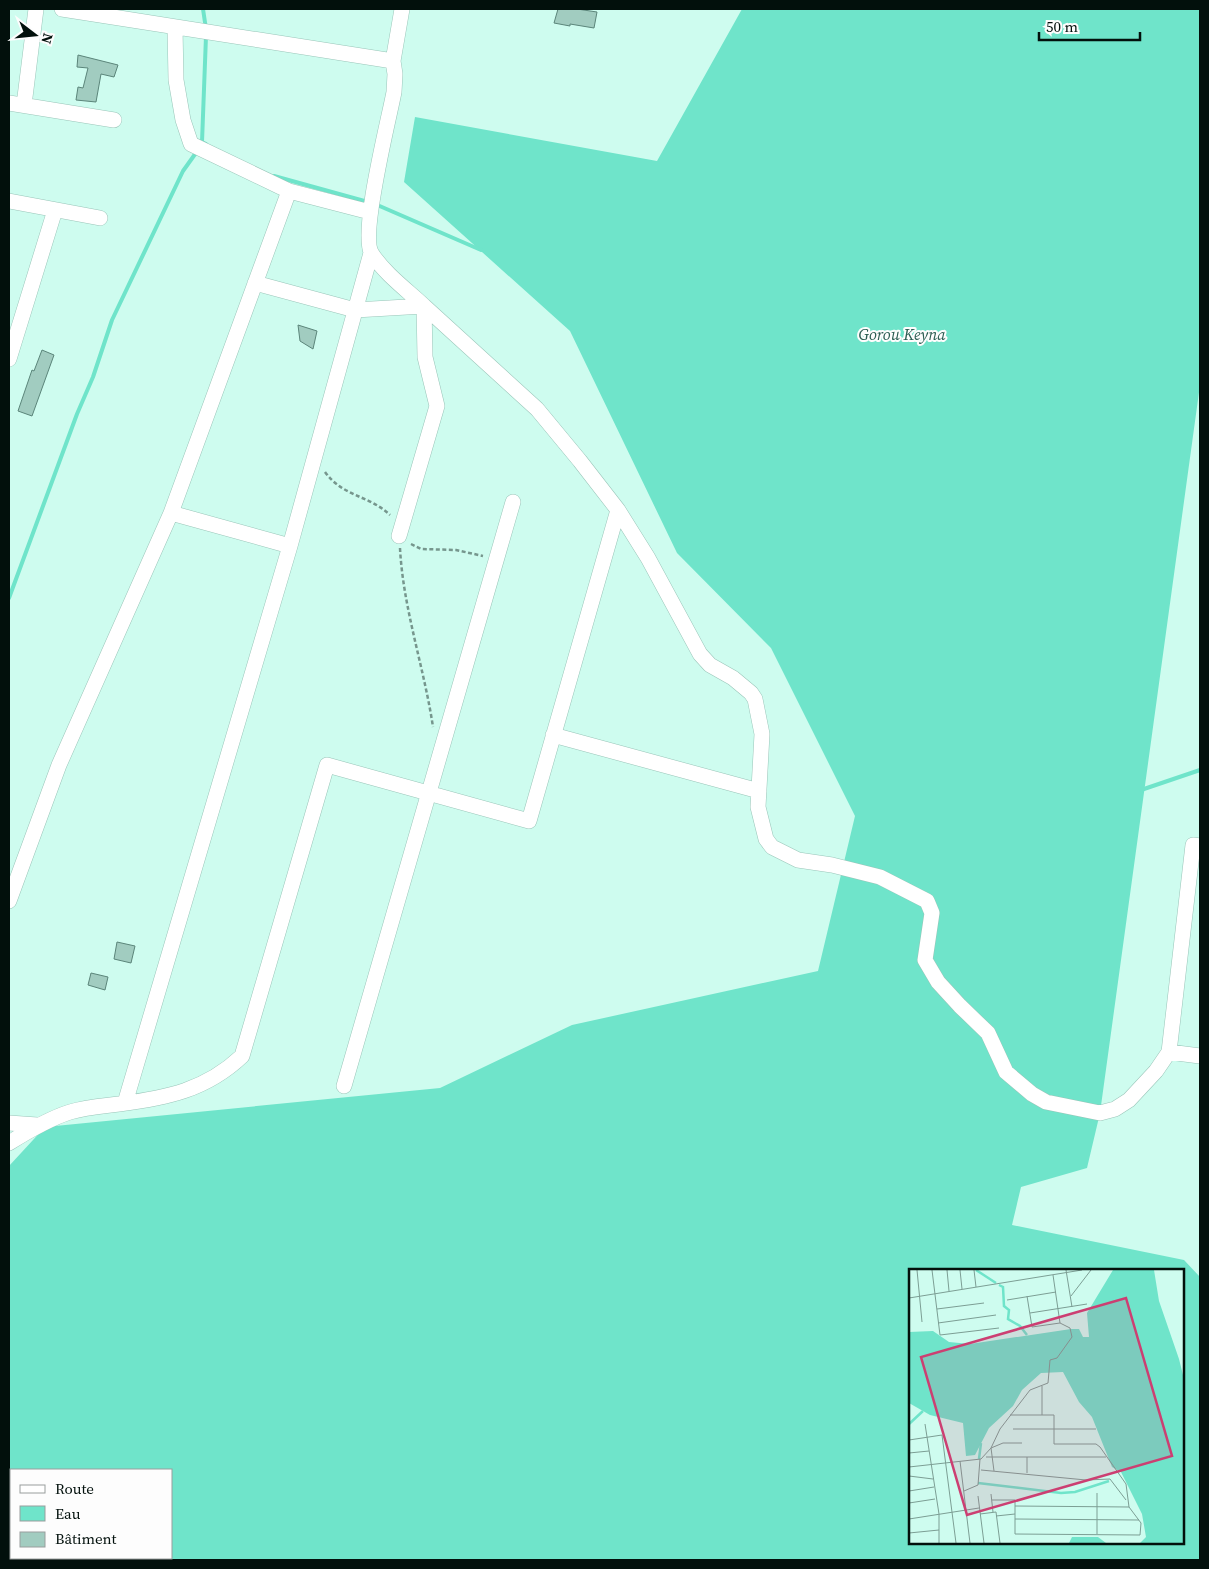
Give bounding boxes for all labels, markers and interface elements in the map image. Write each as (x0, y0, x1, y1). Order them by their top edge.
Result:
north arrow (10, 10, 60, 60)
scale bar (1039, 10, 1140, 42)
text: 50 m (1046, 16, 1078, 37)
text: N (36, 31, 59, 46)
water label: Gorou Keyna (858, 323, 946, 345)
inset map (909, 1269, 1184, 1544)
legend (10, 1469, 172, 1559)
text: Route (55, 1478, 94, 1499)
text: Eau (55, 1503, 81, 1524)
text: Bâtiment (55, 1528, 117, 1549)

